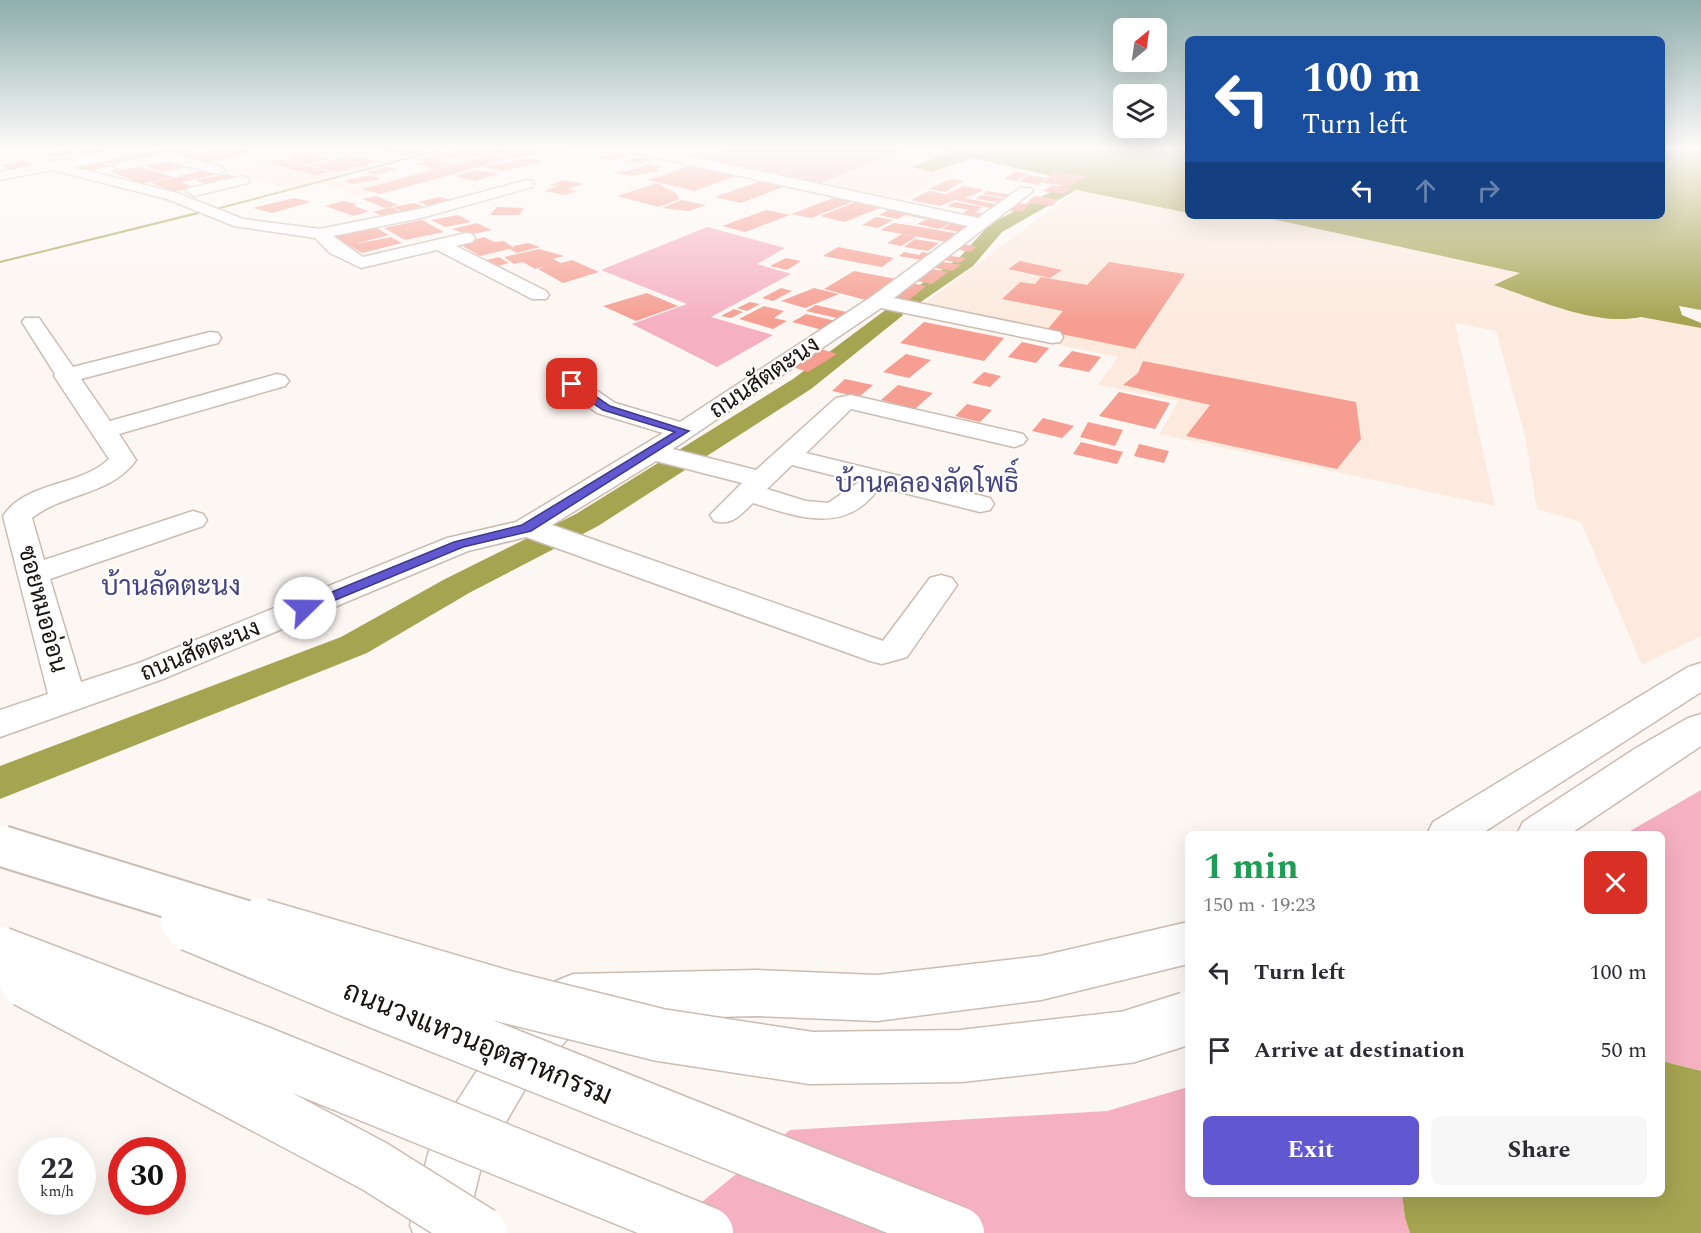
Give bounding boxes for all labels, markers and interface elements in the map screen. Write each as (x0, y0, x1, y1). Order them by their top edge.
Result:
north arrow (1113, 18, 1167, 72)
map controls (1113, 18, 1167, 138)
text: 100 m (1302, 47, 1421, 110)
icon: left (1203, 60, 1281, 138)
button: layers (1113, 84, 1167, 138)
text: Turn left (1302, 104, 1408, 146)
icon: left (1346, 174, 1379, 207)
icon: ahead (1409, 174, 1442, 207)
icon: right (1472, 174, 1505, 207)
street label: ถนนสัตตะนง (702, 328, 827, 428)
pin (546, 358, 597, 409)
icon: arrive (555, 367, 588, 400)
district label: บ้านคลองลัดโพธิ์ (835, 458, 1019, 505)
street label: ซอยหมออ่อน (8, 542, 76, 677)
district label: บ้านลัดตะนง (101, 566, 241, 608)
position arrow (273, 576, 337, 640)
street label: ถนนสัตตะนง (135, 611, 266, 691)
text: 1 min (1203, 840, 1299, 895)
button: close (1584, 851, 1647, 914)
text: 150 m · 19:23 (1203, 890, 1315, 920)
icon: left (1203, 956, 1236, 989)
text: Turn left (1254, 956, 1346, 989)
text: 100 m (1590, 956, 1647, 989)
street label: ถนนวงแหวนอุตสาหกรรม (336, 970, 618, 1117)
icon: arrive (1203, 1034, 1236, 1067)
text: Arrive at destination (1254, 1034, 1465, 1067)
text: 50 m (1601, 1034, 1647, 1067)
button: Exit (1203, 1116, 1419, 1185)
button: Share (1431, 1116, 1647, 1185)
speed limit sign: 30 (108, 1137, 186, 1215)
text: 22 (40, 1146, 74, 1192)
text: km/h (40, 1180, 74, 1203)

